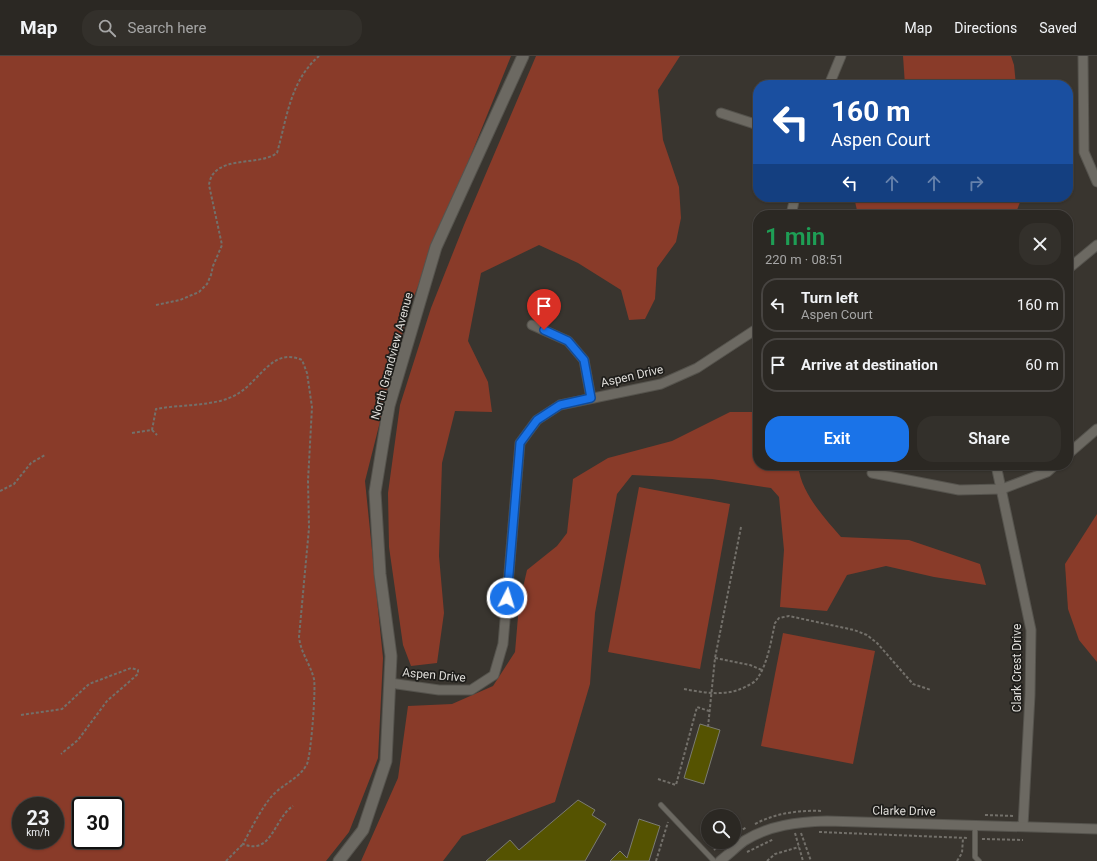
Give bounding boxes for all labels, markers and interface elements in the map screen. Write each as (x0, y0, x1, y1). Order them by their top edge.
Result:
search box (82, 10, 362, 46)
text: Map (20, 16, 58, 39)
icon: search (96, 17, 118, 39)
text: Search here (128, 19, 206, 37)
text: Map (905, 20, 932, 36)
text: Directions (954, 20, 1017, 36)
text: Saved (1039, 20, 1077, 36)
text: 160 m (831, 95, 910, 128)
icon: left (765, 96, 817, 148)
text: Aspen Court (831, 129, 930, 150)
icon: left (839, 172, 861, 194)
icon: ahead (881, 172, 903, 194)
icon: ahead (923, 172, 945, 194)
icon: right (965, 172, 987, 194)
text: 1 min (765, 223, 825, 251)
button: close (1019, 223, 1061, 265)
text: 220 m · 08:51 (765, 252, 844, 267)
pin (527, 289, 561, 330)
text: Turn left (801, 289, 858, 307)
street label: North Grandview Avenue (368, 291, 416, 421)
icon: left (767, 294, 789, 316)
icon: arrive (533, 295, 555, 317)
text: 160 m (1017, 296, 1059, 314)
text: Aspen Court (801, 307, 873, 322)
icon: arrive (767, 354, 789, 376)
text: Arrive at destination (801, 356, 938, 374)
text: 60 m (1025, 356, 1059, 374)
street label: Aspen Drive (599, 362, 665, 390)
button: Exit (765, 416, 909, 462)
button: Share (917, 416, 1061, 462)
position arrow (486, 577, 528, 619)
street label: Clark Crest Drive (1010, 624, 1024, 712)
street label: Aspen Drive (402, 665, 466, 685)
speed limit sign: 30 (72, 797, 124, 849)
street label: Clarke Drive (872, 803, 936, 819)
text: 23 (27, 806, 49, 830)
map controls (701, 809, 741, 849)
button: search (701, 809, 741, 849)
text: km/h (26, 827, 50, 838)

